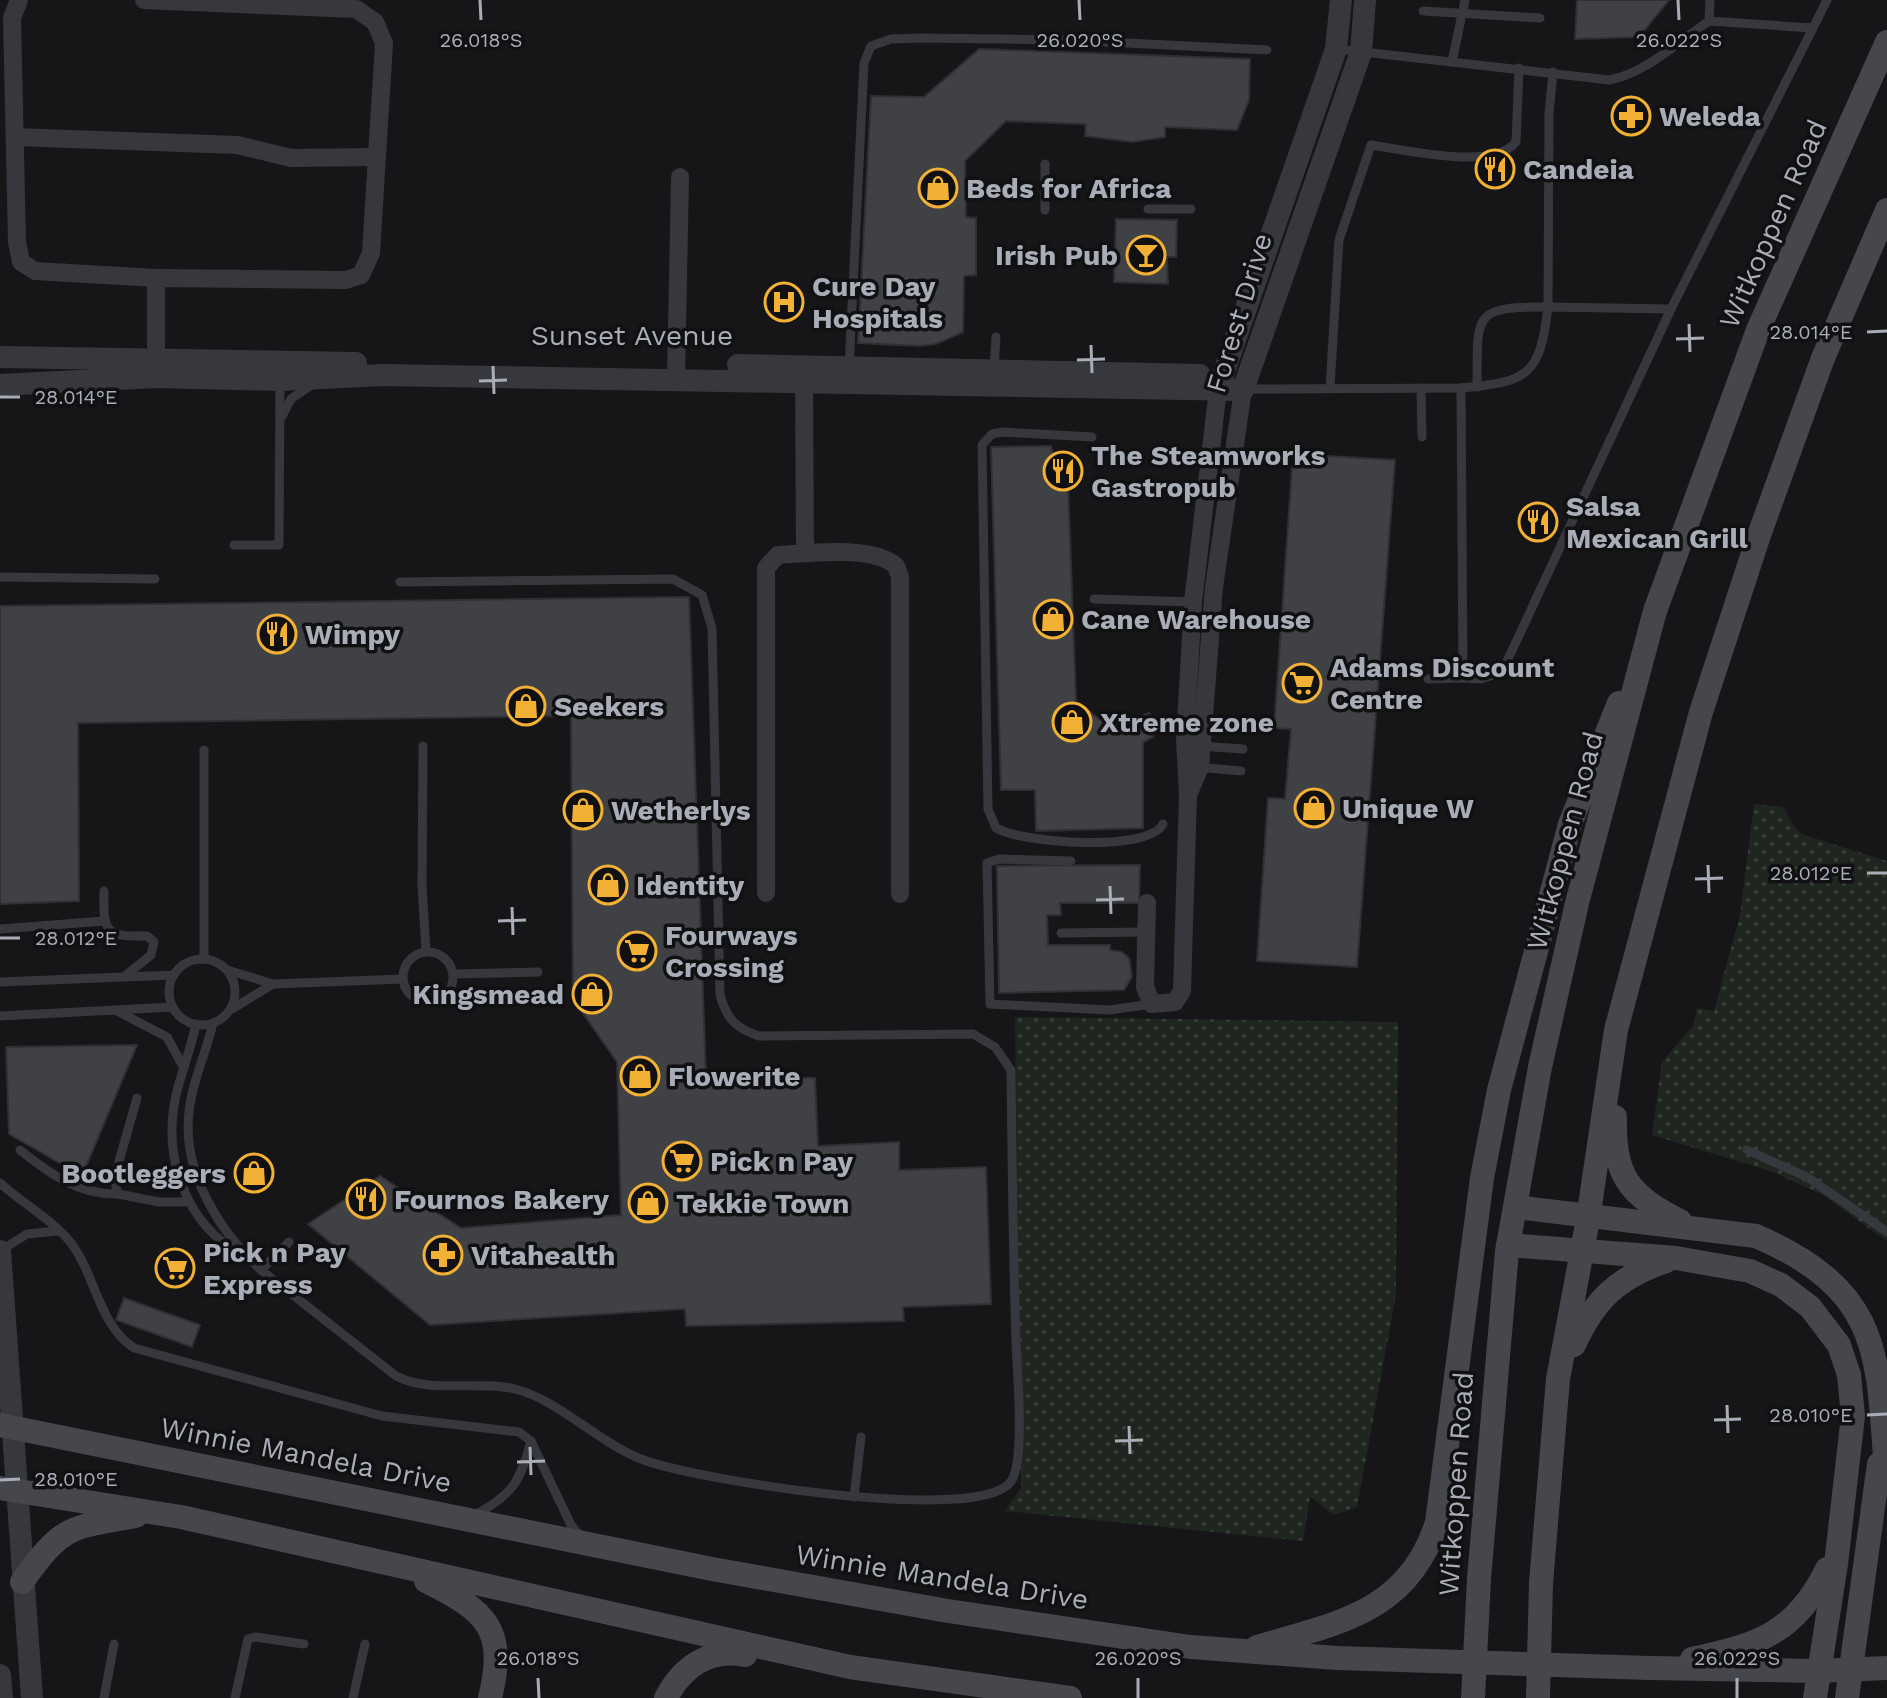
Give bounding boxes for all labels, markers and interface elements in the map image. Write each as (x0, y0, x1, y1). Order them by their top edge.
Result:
text: 26.018°S (439, 28, 523, 52)
text: 26.020°S (1036, 28, 1124, 52)
text: 26.022°S (1636, 28, 1722, 52)
pharmacy icon: Weleda (1610, 95, 1652, 137)
place label: Weleda (1659, 100, 1762, 133)
street label: Witkoppen Road (1712, 115, 1834, 333)
restaurant icon: Candeia (1474, 148, 1516, 190)
place label: Candeia (1523, 153, 1635, 186)
shop icon: Beds for Africa (917, 167, 959, 209)
place label: Beds for Africa (966, 172, 1172, 205)
street label: Forest Drive (1199, 229, 1279, 397)
bar icon: Irish Pub (1125, 234, 1167, 276)
place label: Irish Pub (995, 239, 1118, 272)
place label: Cure Day Hospitals (812, 270, 943, 335)
hospital icon: Cure Day Hospitals (763, 281, 805, 323)
street label: Sunset Avenue (531, 319, 733, 352)
text: 28.014°E (1769, 320, 1853, 344)
text: 28.014°E (34, 385, 118, 409)
place label: The Steamworks Gastropub (1091, 439, 1326, 504)
restaurant icon: The Steamworks Gastropub (1042, 450, 1084, 492)
place label: Salsa Mexican Grill (1566, 490, 1749, 555)
restaurant icon: Salsa Mexican Grill (1517, 501, 1559, 543)
shop icon: Cane Warehouse (1032, 598, 1074, 640)
place label: Cane Warehouse (1081, 603, 1311, 636)
restaurant icon: Wimpy (256, 613, 298, 655)
place label: Wimpy (305, 618, 400, 651)
place label: Adams Discount Centre (1330, 651, 1554, 716)
supermarket icon: Adams Discount Centre (1281, 662, 1323, 704)
shop icon: Seekers (505, 685, 547, 727)
place label: Seekers (554, 690, 664, 723)
shop icon: Xtreme zone (1051, 701, 1093, 743)
place label: Xtreme zone (1100, 706, 1274, 739)
street label: Witkoppen Road (1520, 728, 1610, 954)
shop icon: Unique W (1293, 787, 1335, 829)
shop icon: Wetherlys (562, 789, 604, 831)
place label: Unique W (1342, 792, 1474, 825)
place label: Wetherlys (611, 794, 751, 827)
text: 28.012°E (1770, 861, 1852, 885)
shop icon: Identity (587, 864, 629, 906)
place label: Identity (636, 869, 744, 902)
place label: Fourways Crossing (665, 919, 798, 984)
text: 28.012°E (35, 926, 117, 950)
supermarket icon: Fourways Crossing (616, 930, 658, 972)
shop icon: Kingsmead (571, 973, 613, 1015)
place label: Kingsmead (412, 978, 564, 1011)
shop icon: Flowerite (619, 1055, 661, 1097)
place label: Flowerite (668, 1060, 800, 1093)
supermarket icon: Pick n Pay (661, 1140, 703, 1182)
place label: Pick n Pay (710, 1145, 853, 1178)
shop icon: Bootleggers (233, 1152, 275, 1194)
place label: Bootleggers (61, 1157, 226, 1190)
restaurant icon: Fournos Bakery (345, 1178, 387, 1220)
shop icon: Tekkie Town (627, 1182, 669, 1224)
place label: Fournos Bakery (394, 1183, 609, 1216)
place label: Tekkie Town (676, 1187, 849, 1220)
pharmacy icon: Vitahealth (422, 1234, 464, 1276)
place label: Pick n Pay Express (203, 1236, 346, 1301)
place label: Vitahealth (471, 1239, 615, 1272)
supermarket icon: Pick n Pay Express (154, 1247, 196, 1289)
street label: Witkoppen Road (1432, 1371, 1480, 1597)
text: 28.010°E (1769, 1403, 1853, 1427)
street label: Winnie Mandela Drive (158, 1411, 454, 1499)
text: 28.010°E (34, 1467, 118, 1491)
street label: Winnie Mandela Drive (793, 1538, 1091, 1616)
text: 26.018°S (496, 1646, 580, 1670)
text: 26.020°S (1094, 1646, 1182, 1670)
text: 26.022°S (1694, 1646, 1780, 1670)

